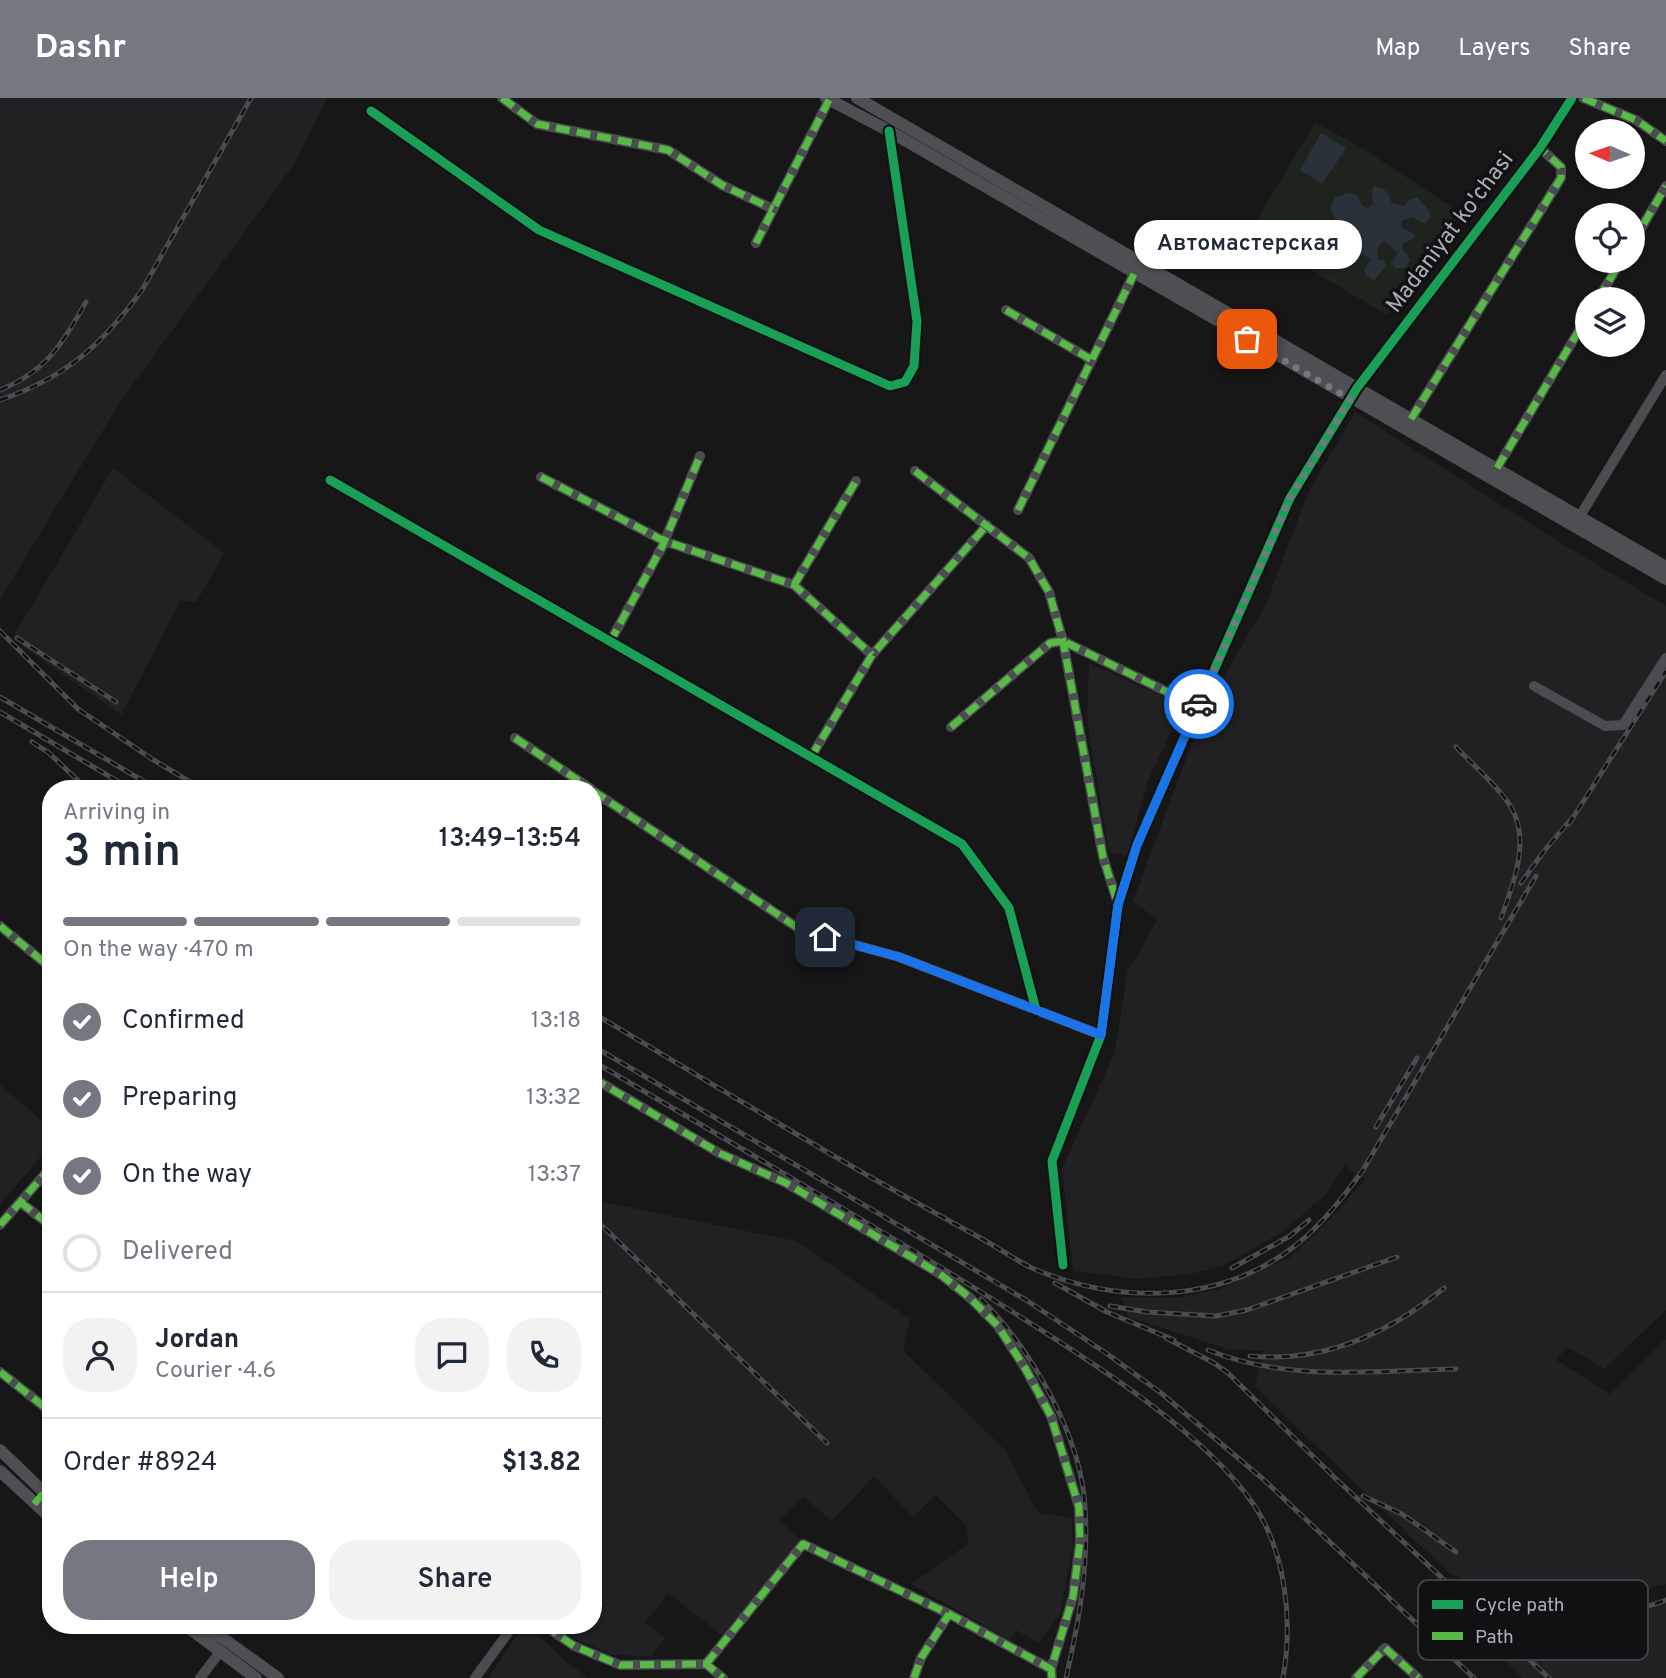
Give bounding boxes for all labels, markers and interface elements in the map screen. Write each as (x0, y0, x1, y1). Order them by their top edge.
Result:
text: Dashr (35, 28, 126, 70)
text: Map (1375, 34, 1420, 64)
text: Layers (1458, 34, 1530, 64)
text: Share (1568, 34, 1631, 64)
north arrow (1575, 119, 1645, 189)
map controls (1575, 119, 1645, 357)
street label: Madaniyat ko'chasi (1381, 147, 1521, 319)
button: locate (1575, 203, 1645, 273)
callout: Автомастерская (1133, 220, 1361, 269)
text: Автомастерская (1157, 230, 1339, 259)
button: layers (1575, 287, 1645, 357)
pin (1217, 309, 1277, 369)
icon: bag (1228, 320, 1266, 358)
courier (1164, 669, 1234, 739)
icon: car (1180, 685, 1218, 723)
text: Arriving in (63, 799, 170, 828)
text: 13:49–13:54 (439, 823, 581, 856)
text: 3 min (63, 824, 181, 883)
pin (795, 907, 855, 967)
icon: home (806, 918, 844, 956)
text: On the way · 470 m (63, 936, 254, 965)
icon: check (63, 1003, 101, 1041)
text: Confirmed (122, 1005, 245, 1038)
text: 13:18 (531, 1007, 581, 1036)
icon: check (63, 1080, 101, 1118)
text: Preparing (122, 1082, 237, 1115)
text: 13:32 (526, 1084, 581, 1113)
icon: check (63, 1157, 101, 1195)
text: On the way (122, 1159, 252, 1192)
text: 13:37 (528, 1161, 581, 1190)
text: Delivered (122, 1236, 233, 1269)
button: person (63, 1318, 137, 1392)
button: chat (415, 1318, 489, 1392)
button: phone (507, 1318, 581, 1392)
text: Jordan (155, 1324, 239, 1357)
text: Courier · 4.6 (155, 1357, 276, 1386)
text: Order #8924 (63, 1447, 217, 1480)
text: $13.82 (502, 1447, 581, 1480)
button: Help (63, 1540, 315, 1620)
button: Share (329, 1540, 581, 1620)
legend (1418, 1580, 1648, 1660)
text: Cycle path (1475, 1594, 1564, 1618)
text: Path (1475, 1626, 1514, 1650)

